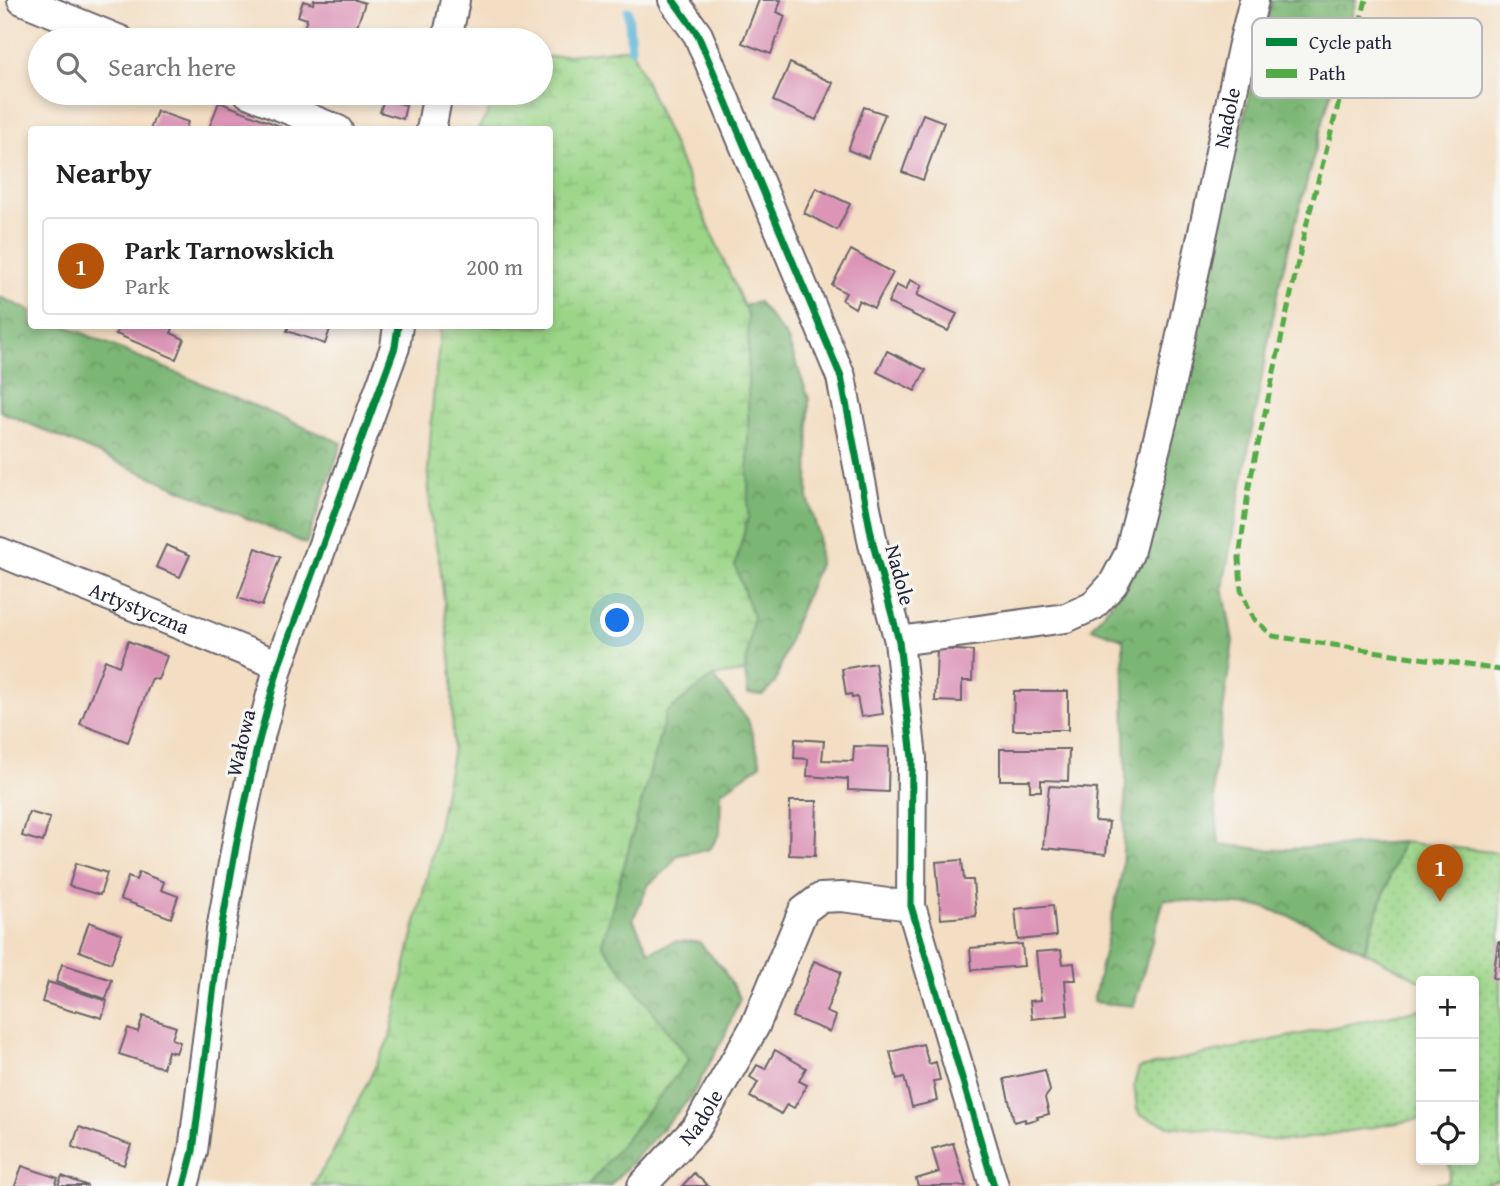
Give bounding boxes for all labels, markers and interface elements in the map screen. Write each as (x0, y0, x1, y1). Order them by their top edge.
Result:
legend (1252, 18, 1482, 98)
search box (28, 28, 553, 105)
text: Cycle path (1309, 28, 1392, 56)
text: Search here (108, 47, 236, 86)
icon: search (52, 48, 90, 86)
text: Path (1309, 59, 1346, 87)
street label: Nadole (1205, 84, 1248, 151)
text: Nearby (56, 150, 152, 194)
text: Park Tarnowskich (125, 230, 334, 269)
text: 1 (75, 250, 87, 283)
text: 200 m (466, 250, 523, 283)
text: Park (125, 269, 169, 302)
street label: Nadole (878, 541, 923, 609)
street label: Artystyczna (84, 574, 194, 642)
your location (600, 603, 634, 637)
street label: Wałowa (218, 706, 263, 780)
pin: 1 (1417, 844, 1463, 902)
map controls (1416, 976, 1479, 1165)
button: + (1416, 976, 1479, 1039)
button: − (1416, 1039, 1479, 1102)
street label: Nadole (671, 1083, 731, 1152)
button: locate (1416, 1102, 1479, 1165)

